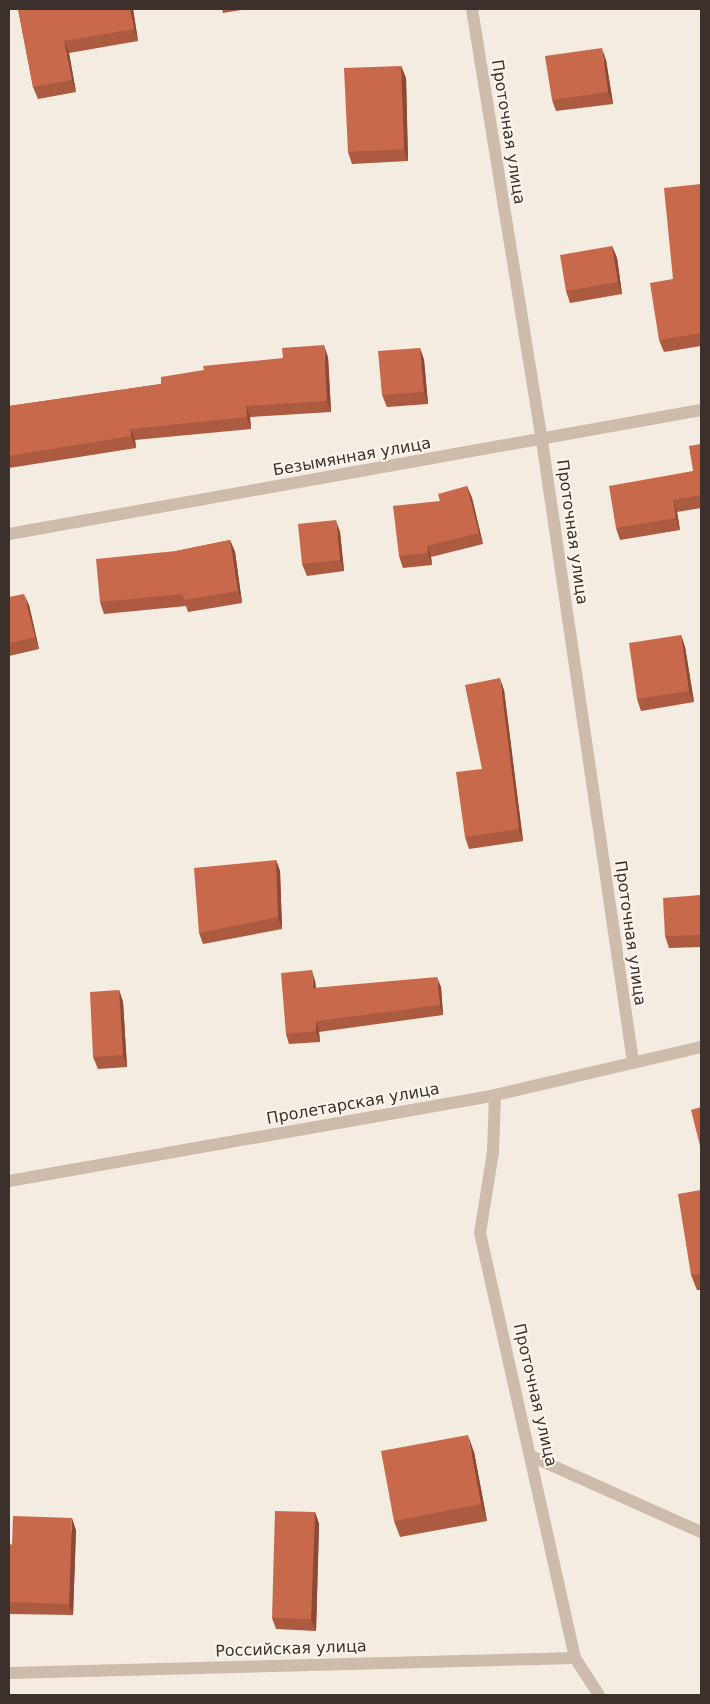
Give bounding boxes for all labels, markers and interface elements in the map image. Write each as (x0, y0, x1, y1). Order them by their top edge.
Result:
street label: Проточная улица (487, 58, 529, 206)
street label: Безымянная улица (272, 434, 432, 480)
street label: Проточная улица (552, 458, 592, 606)
street label: Проточная улица (610, 859, 650, 1007)
street label: Пролетарская улица (265, 1079, 441, 1129)
street label: Проточная улица (509, 1322, 561, 1468)
street label: Российская улица (215, 1637, 367, 1661)

